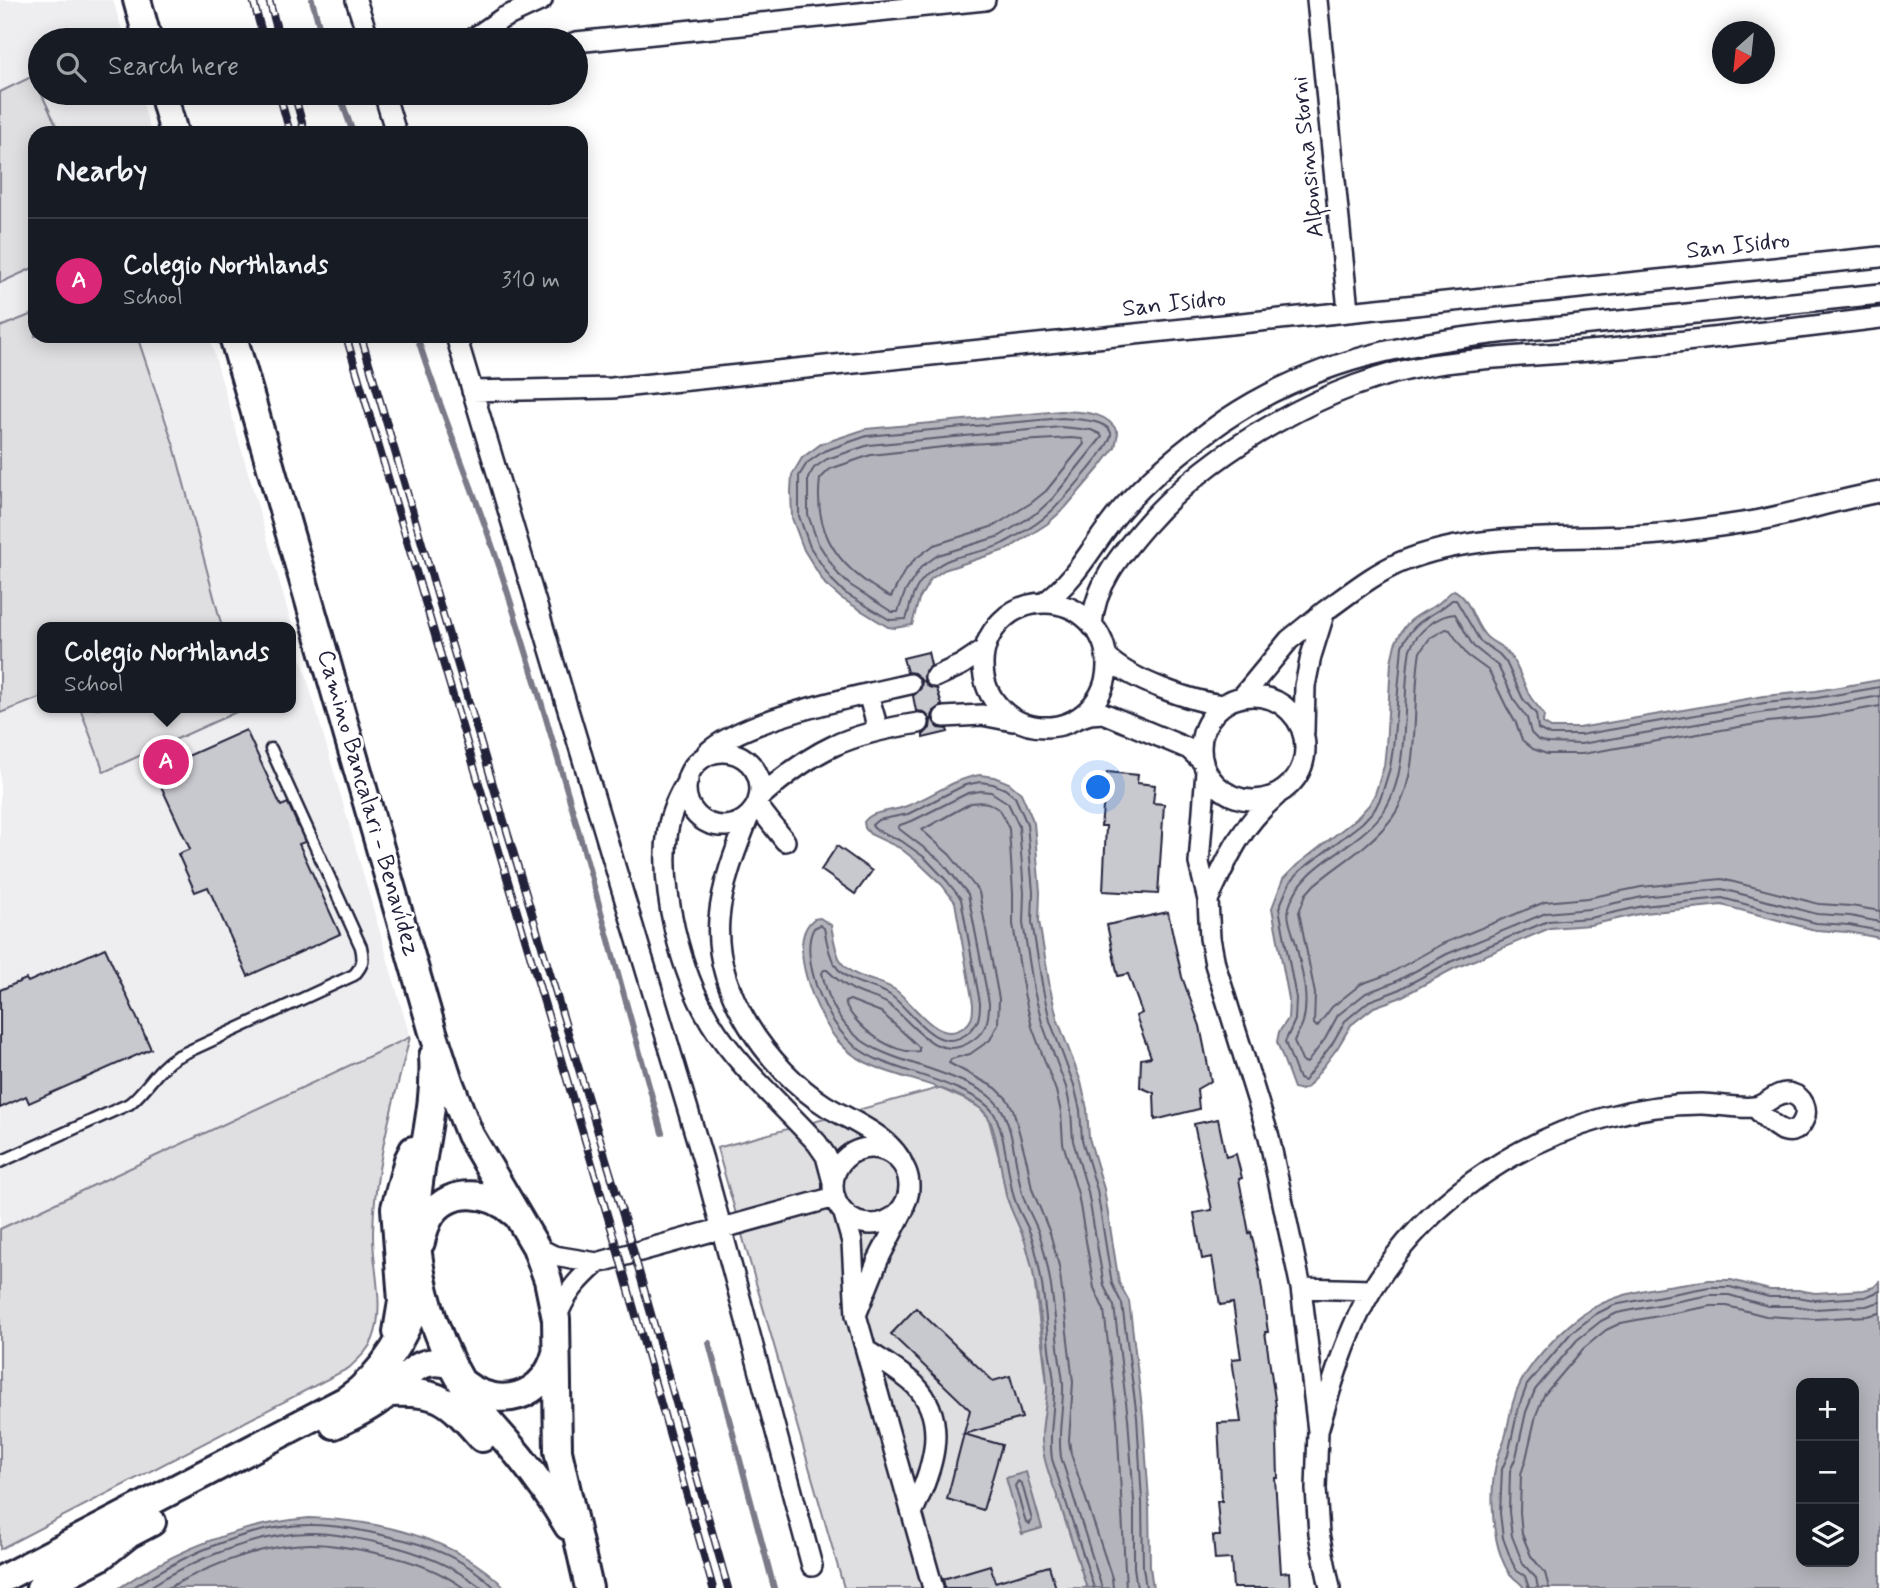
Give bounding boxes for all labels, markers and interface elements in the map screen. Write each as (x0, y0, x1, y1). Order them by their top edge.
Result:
north arrow (1712, 21, 1775, 84)
search box (28, 28, 588, 105)
icon: search (52, 48, 90, 86)
text: Search here (108, 50, 239, 84)
street label: Alfonsina Storni (1284, 74, 1334, 239)
text: Nearby (56, 152, 147, 191)
street label: San Isidro (1685, 225, 1791, 267)
text: Colegio Northlands (123, 249, 328, 283)
text: A (71, 266, 87, 296)
text: 310 m (501, 266, 560, 296)
text: School (123, 283, 183, 313)
street label: San Isidro (1121, 283, 1227, 325)
popup (37, 622, 296, 713)
text: Colegio Northlands (64, 636, 269, 670)
street label: Camino Bancalari - Benavídez (309, 646, 427, 960)
text: School (64, 670, 123, 700)
pin: A (143, 736, 189, 788)
your location (1081, 770, 1115, 804)
map controls (1796, 1378, 1859, 1567)
button: + (1796, 1378, 1859, 1441)
button: − (1796, 1441, 1859, 1504)
button: layers (1796, 1504, 1859, 1567)

